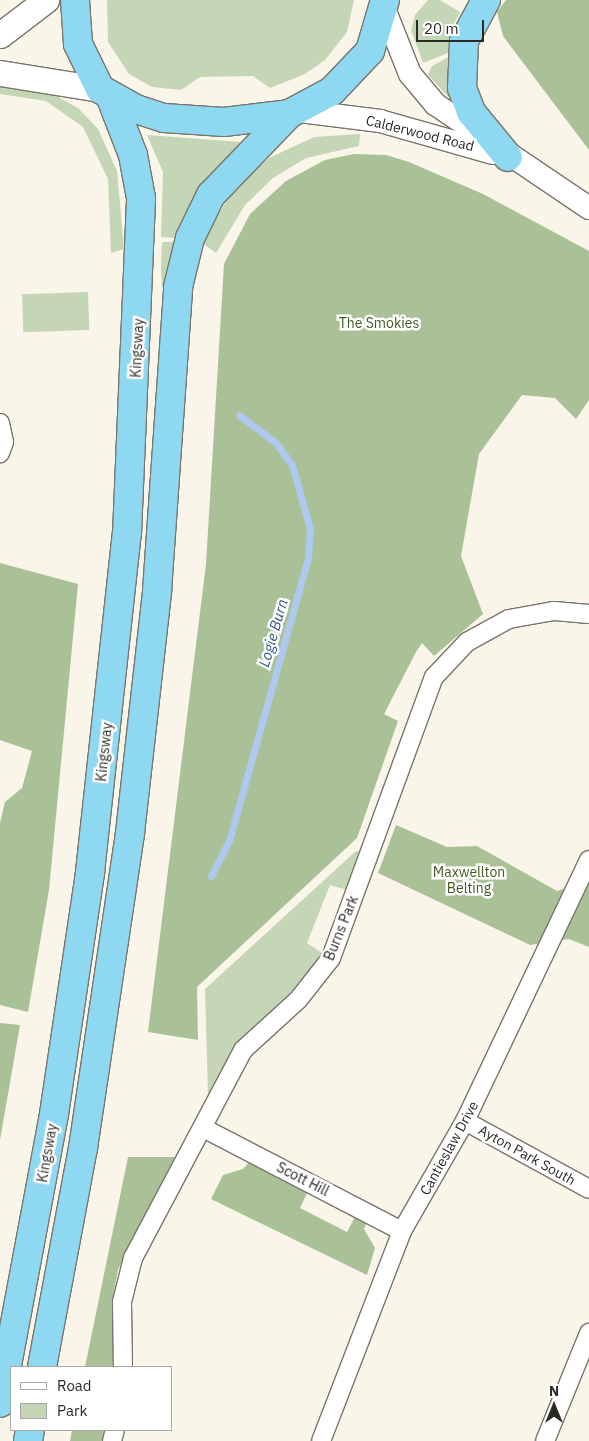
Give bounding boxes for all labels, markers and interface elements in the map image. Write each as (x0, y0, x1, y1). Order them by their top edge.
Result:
scale bar (419, 10, 486, 42)
text: 20 m (424, 19, 459, 38)
street label: Calderwood Road (364, 111, 476, 155)
park label: The Smokies (339, 315, 419, 331)
street label: Kingsway (127, 318, 147, 378)
water label: Logie Burn (255, 597, 291, 669)
street label: Kingsway (93, 722, 115, 782)
park label: Maxwellton Belting (433, 864, 505, 896)
street label: Burns Park (320, 893, 362, 963)
street label: Cantieslaw Drive (416, 1098, 482, 1198)
street label: Ayton Park South (476, 1121, 578, 1189)
street label: Kingsway (34, 1122, 60, 1184)
street label: Scott Hill (274, 1159, 332, 1199)
legend (10, 1366, 172, 1431)
text: Road (57, 1376, 92, 1395)
north arrow (529, 1381, 579, 1431)
text: N (549, 1382, 559, 1400)
text: Park (57, 1401, 87, 1420)

